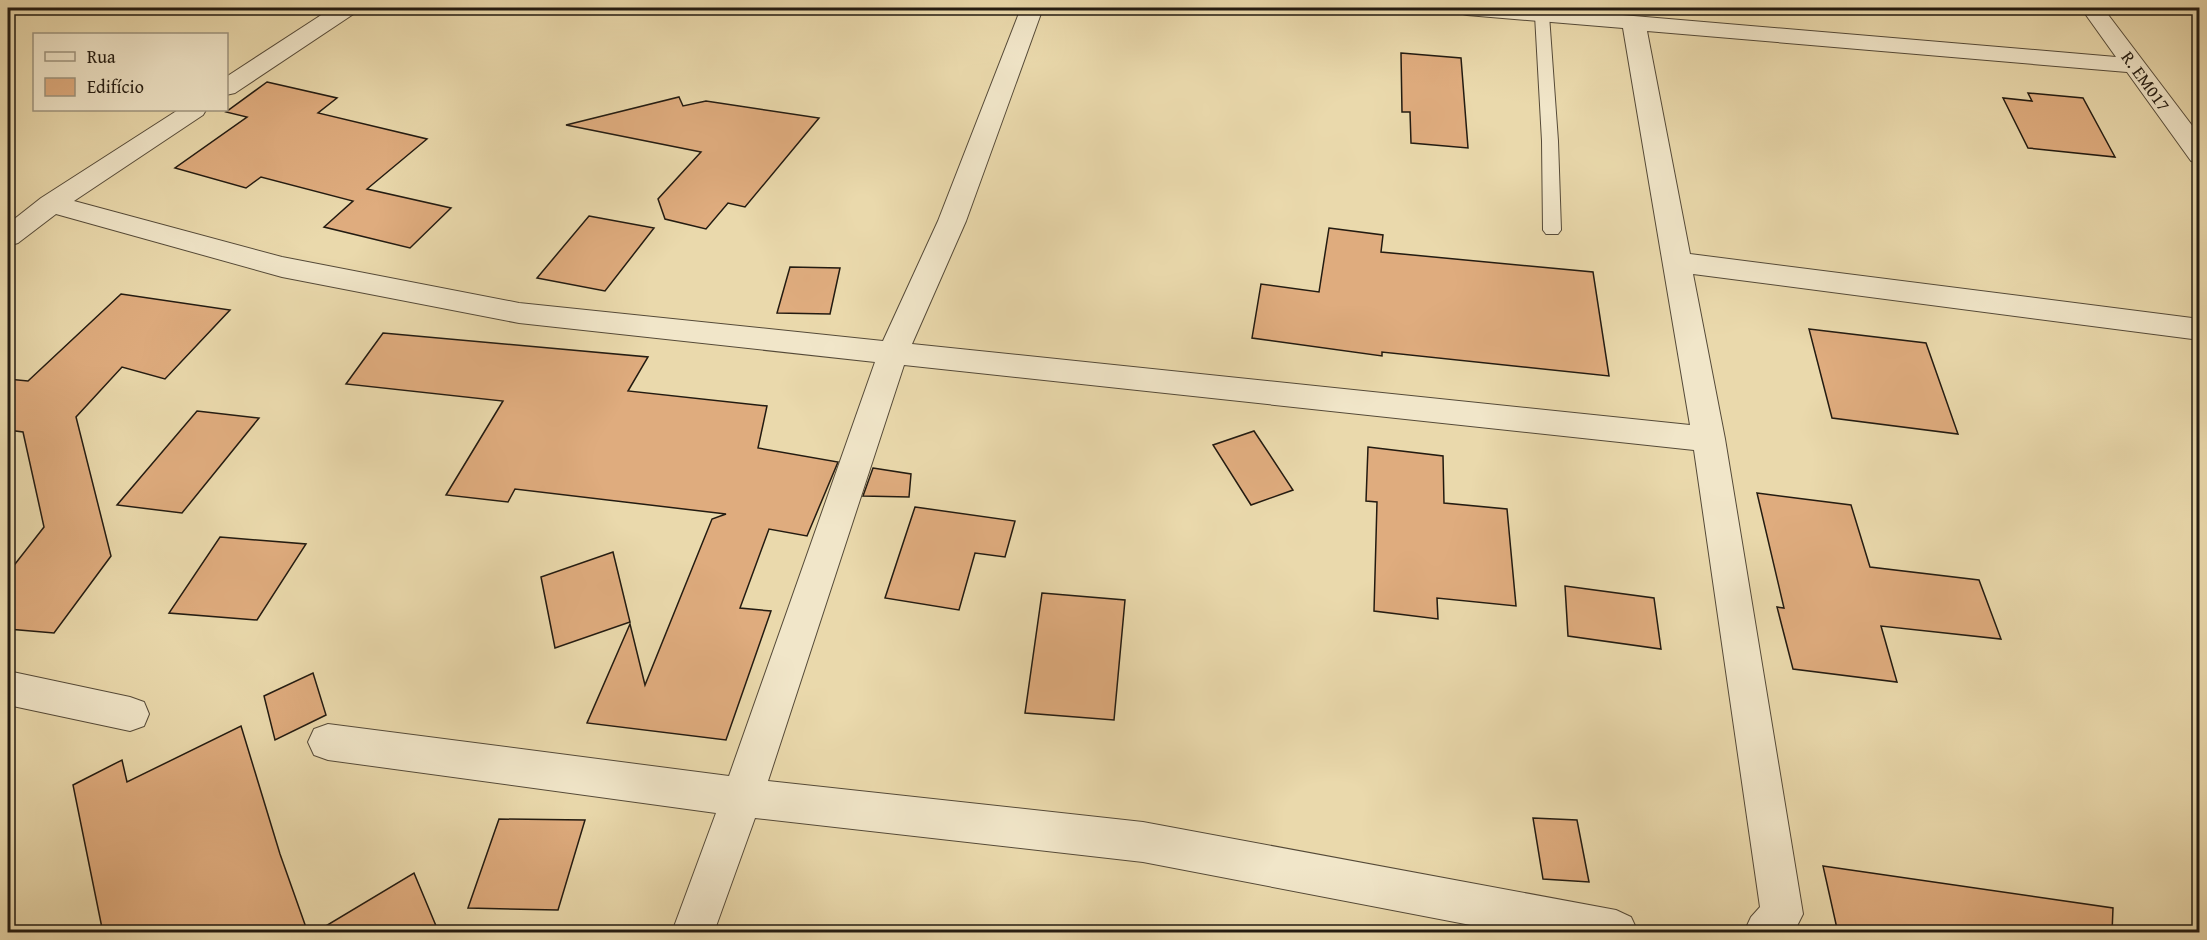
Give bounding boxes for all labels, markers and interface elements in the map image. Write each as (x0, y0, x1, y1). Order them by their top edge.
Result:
legend (33, 33, 228, 111)
text: Rua (87, 43, 116, 70)
street label: R. EM017 (2115, 45, 2177, 117)
text: Edifício (87, 73, 144, 100)

